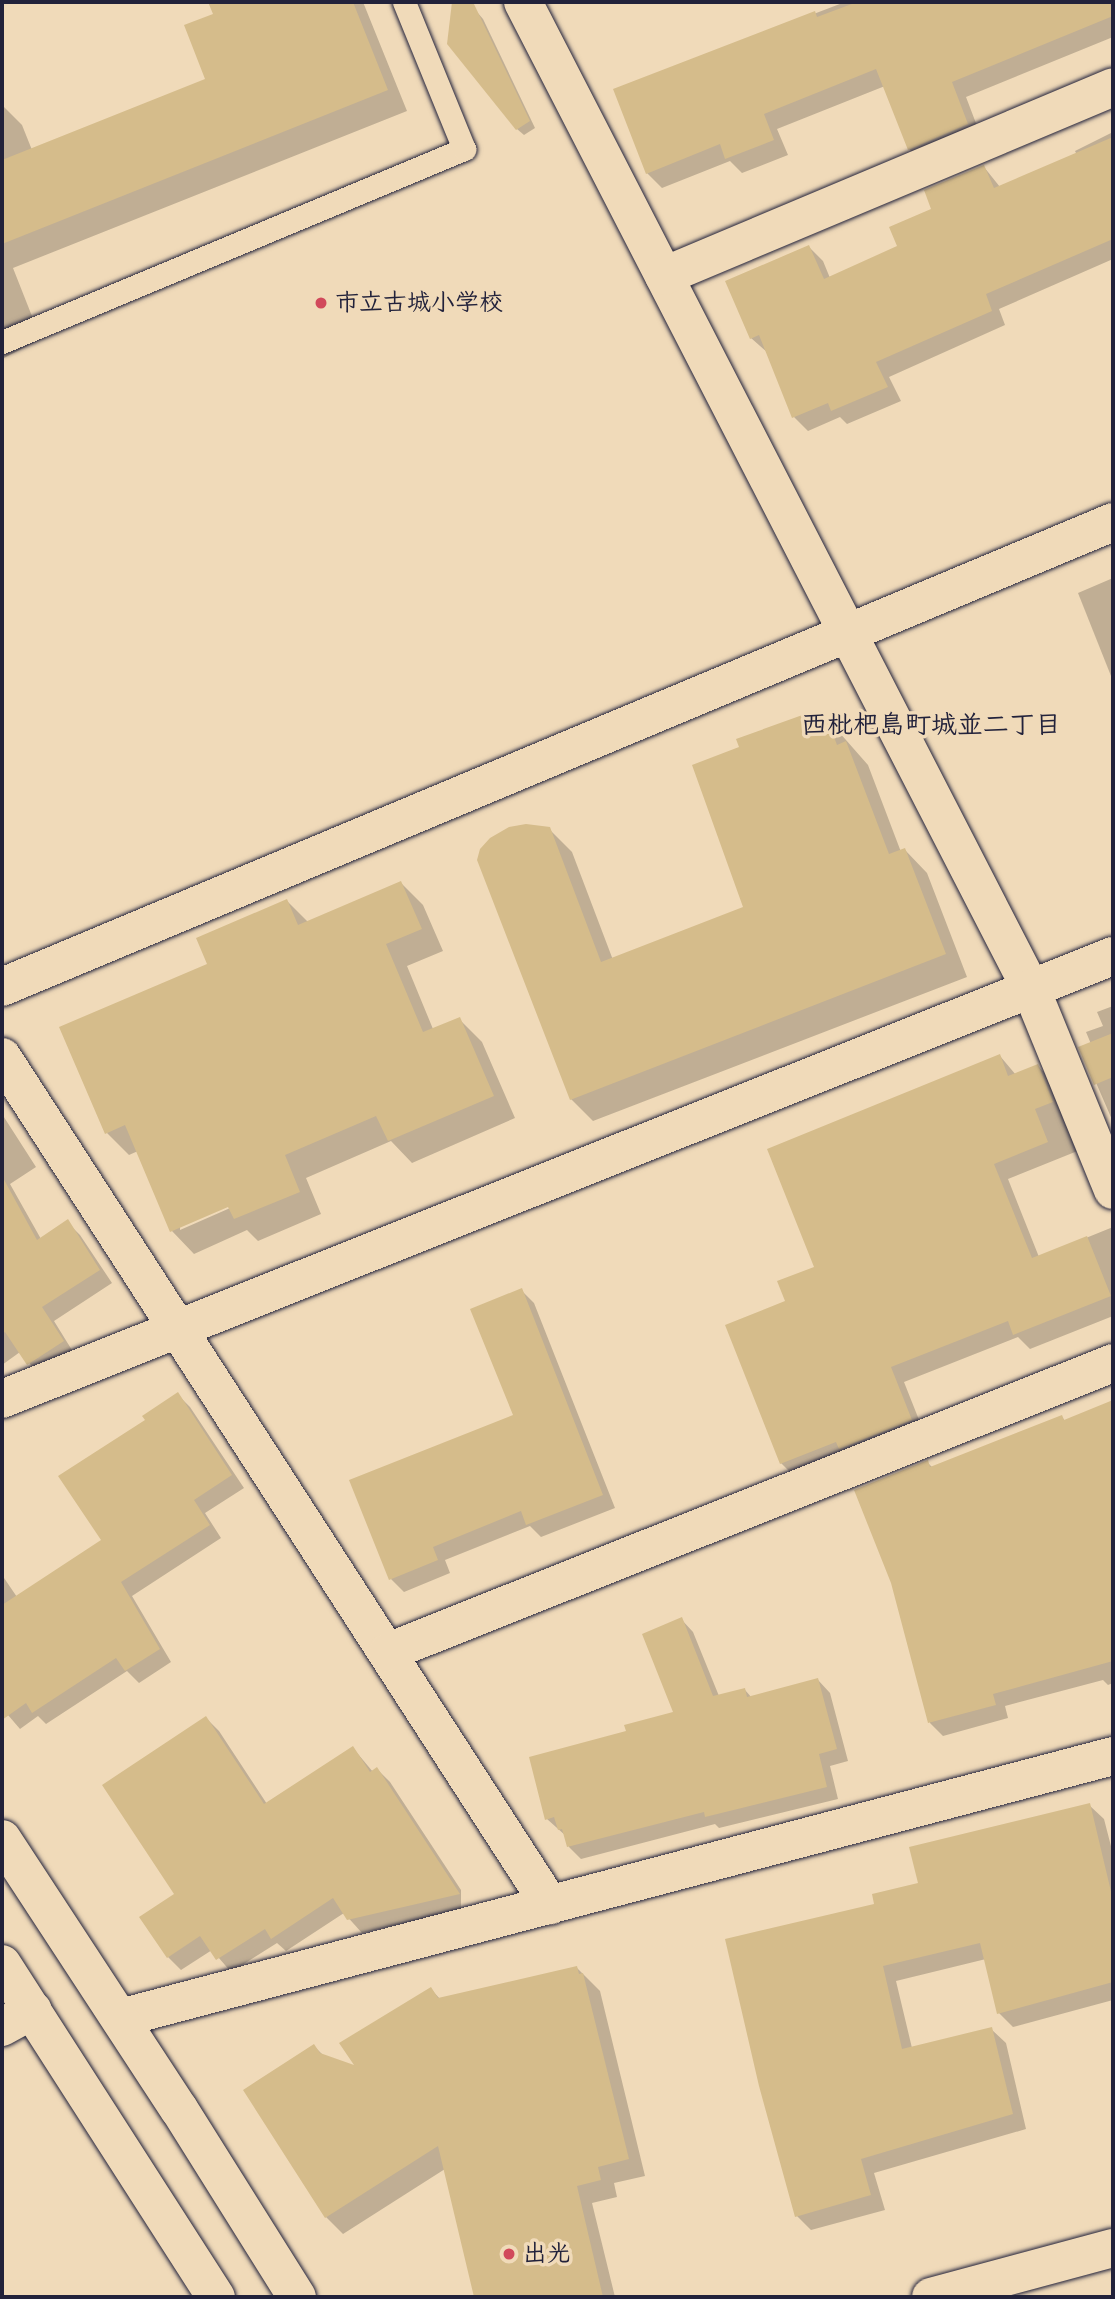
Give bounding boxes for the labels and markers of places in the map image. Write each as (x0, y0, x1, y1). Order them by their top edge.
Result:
place label: 市立古城小学校 (335, 289, 503, 317)
marker: 市立古城小学校 (313, 295, 329, 311)
place label: 出光 (523, 2240, 571, 2268)
marker: 出光 (501, 2246, 517, 2262)

